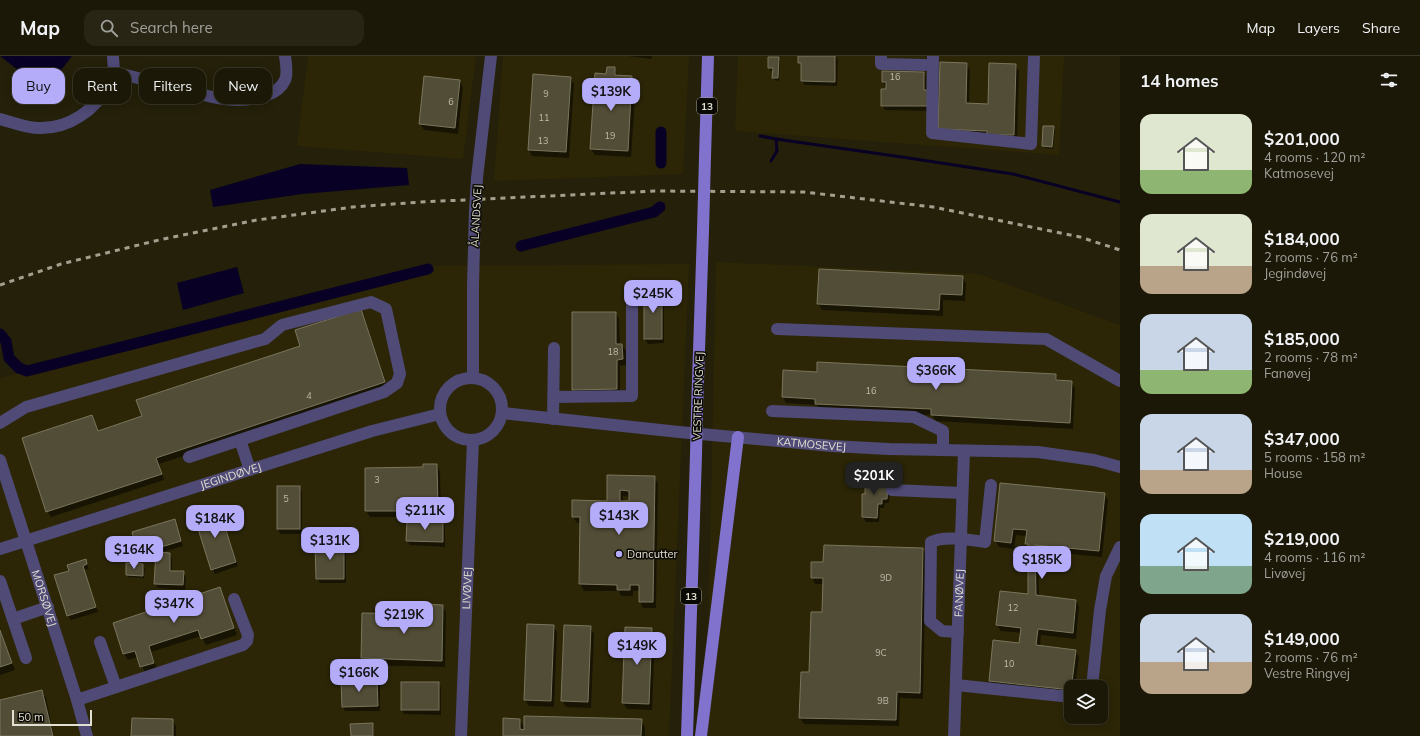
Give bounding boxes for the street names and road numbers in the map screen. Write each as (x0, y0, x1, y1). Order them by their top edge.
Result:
road number: 13 (697, 98, 717, 114)
street label: ÅLANDSVEJ (466, 184, 485, 248)
street label: VESTRE RINGVEJ (689, 351, 707, 441)
street label: KATMOSEVEJ (776, 434, 847, 454)
street label: JEGINDØVEJ (198, 460, 263, 492)
street label: LIVØVEJ (459, 567, 475, 610)
street label: MORSØVEJ (29, 568, 60, 628)
street label: FANØVEJ (951, 569, 967, 617)
road number: 13 (681, 588, 701, 604)

